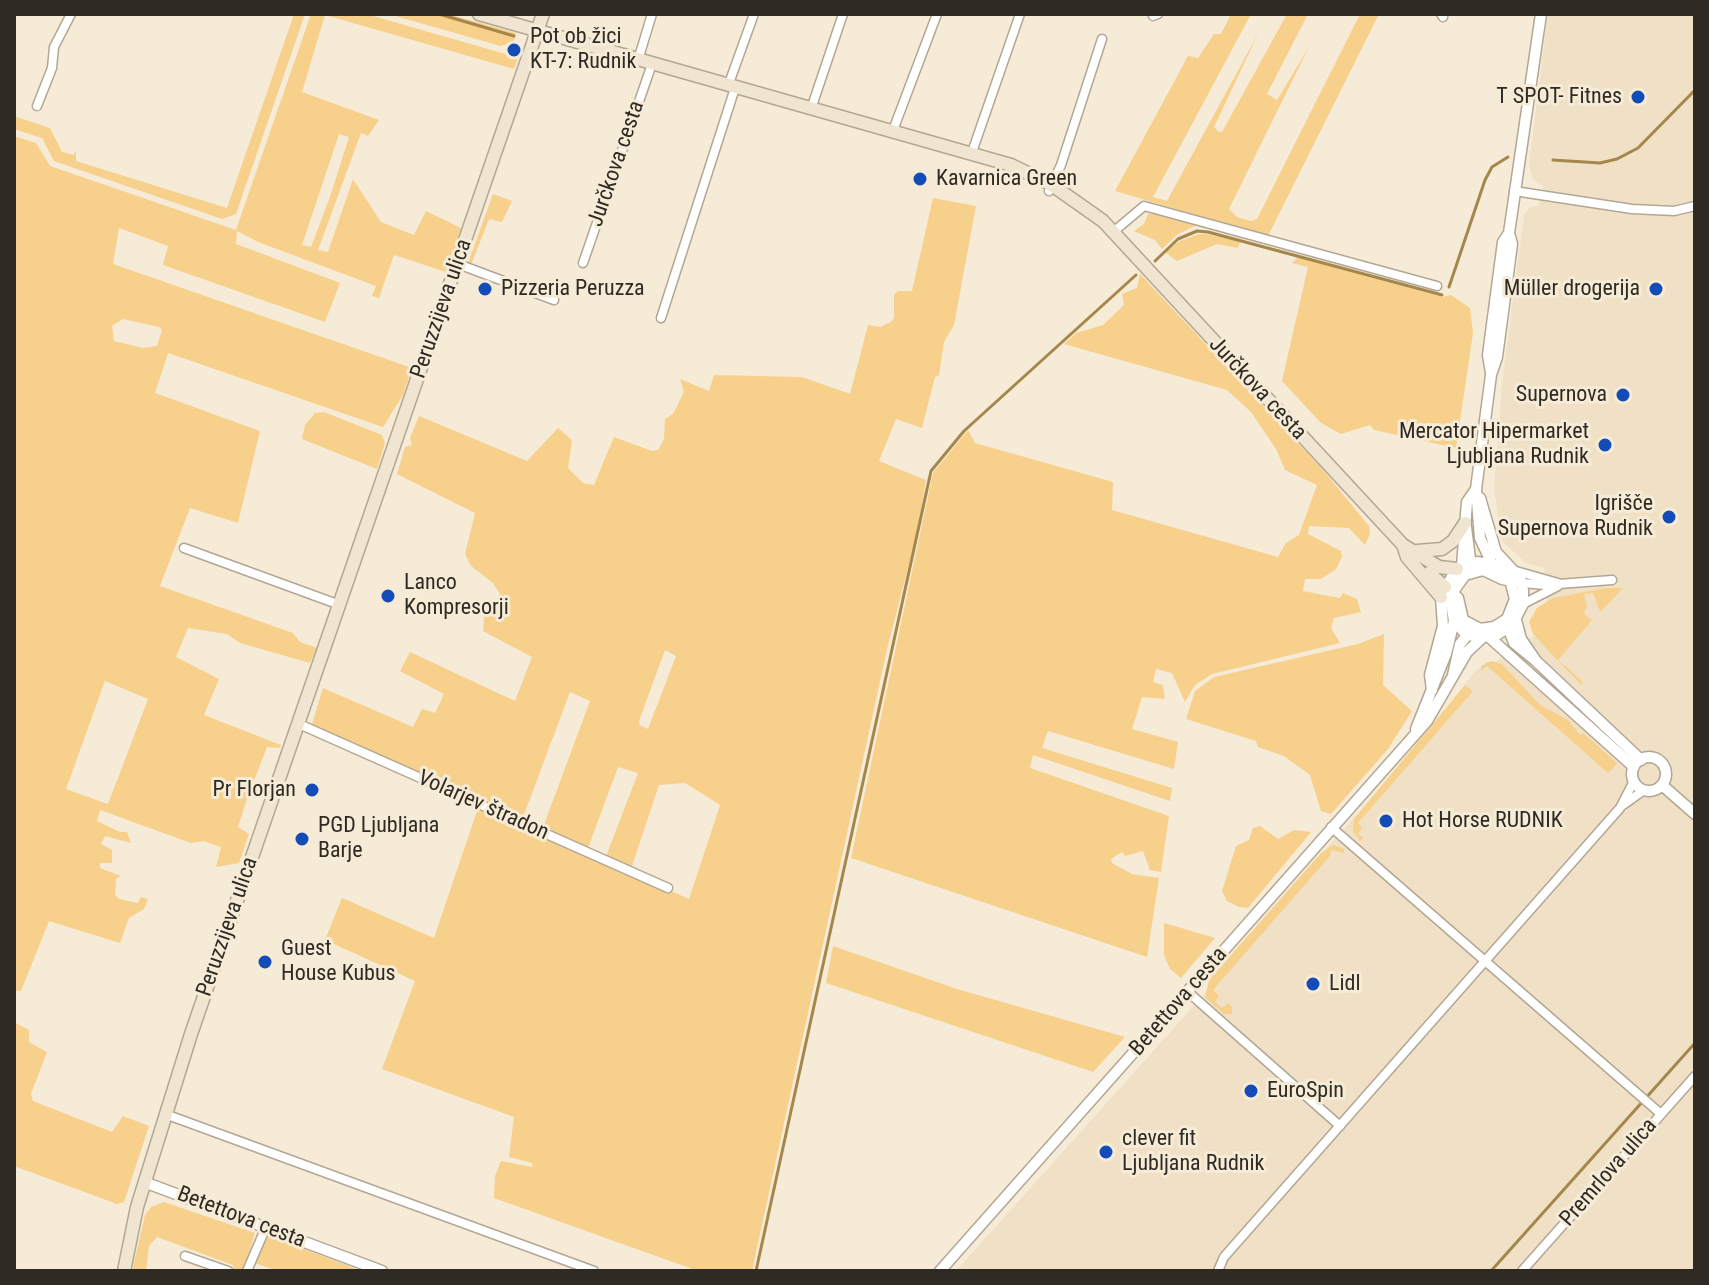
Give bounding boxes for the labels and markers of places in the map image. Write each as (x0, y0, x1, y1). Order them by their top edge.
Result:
place label: Pot ob žici KT-7: Rudnik (530, 24, 636, 76)
marker: Pot ob žici KT-7: Rudnik (505, 41, 523, 59)
place label: T SPOT- Fitnes (1496, 84, 1622, 110)
marker: T SPOT- Fitnes (1629, 88, 1647, 106)
place label: Kavarnica Green (936, 166, 1077, 192)
marker: Kavarnica Green (911, 170, 929, 188)
place label: Pizzeria Peruzza (501, 276, 645, 302)
place label: Müller drogerija (1504, 276, 1640, 302)
marker: Pizzeria Peruzza (476, 280, 494, 298)
marker: Müller drogerija (1647, 280, 1665, 298)
place label: Supernova (1516, 382, 1607, 408)
marker: Supernova (1614, 386, 1632, 404)
place label: Mercator Hipermarket Ljubljana Rudnik (1399, 419, 1589, 470)
marker: Mercator Hipermarket Ljubljana Rudnik (1596, 436, 1614, 454)
place label: Igrišče Supernova Rudnik (1498, 491, 1653, 542)
marker: Igrišče Supernova Rudnik (1660, 508, 1678, 526)
place label: Lanco Kompresorji (404, 570, 509, 622)
marker: Lanco Kompresorji (379, 587, 397, 605)
place label: Pr Florjan (213, 777, 296, 803)
marker: Pr Florjan (303, 781, 321, 799)
place label: Hot Horse RUDNIK (1402, 808, 1563, 834)
marker: Hot Horse RUDNIK (1377, 812, 1395, 830)
place label: PGD Ljubljana Barje (318, 813, 439, 864)
marker: PGD Ljubljana Barje (293, 830, 311, 848)
place label: Guest House Kubus (281, 936, 396, 988)
marker: Guest House Kubus (256, 953, 274, 971)
place label: Lidl (1329, 971, 1360, 997)
marker: Lidl (1304, 975, 1322, 993)
place label: EuroSpin (1267, 1078, 1344, 1104)
marker: EuroSpin (1242, 1082, 1260, 1100)
place label: clever fit Ljubljana Rudnik (1122, 1126, 1264, 1178)
marker: clever fit Ljubljana Rudnik (1097, 1143, 1115, 1161)

